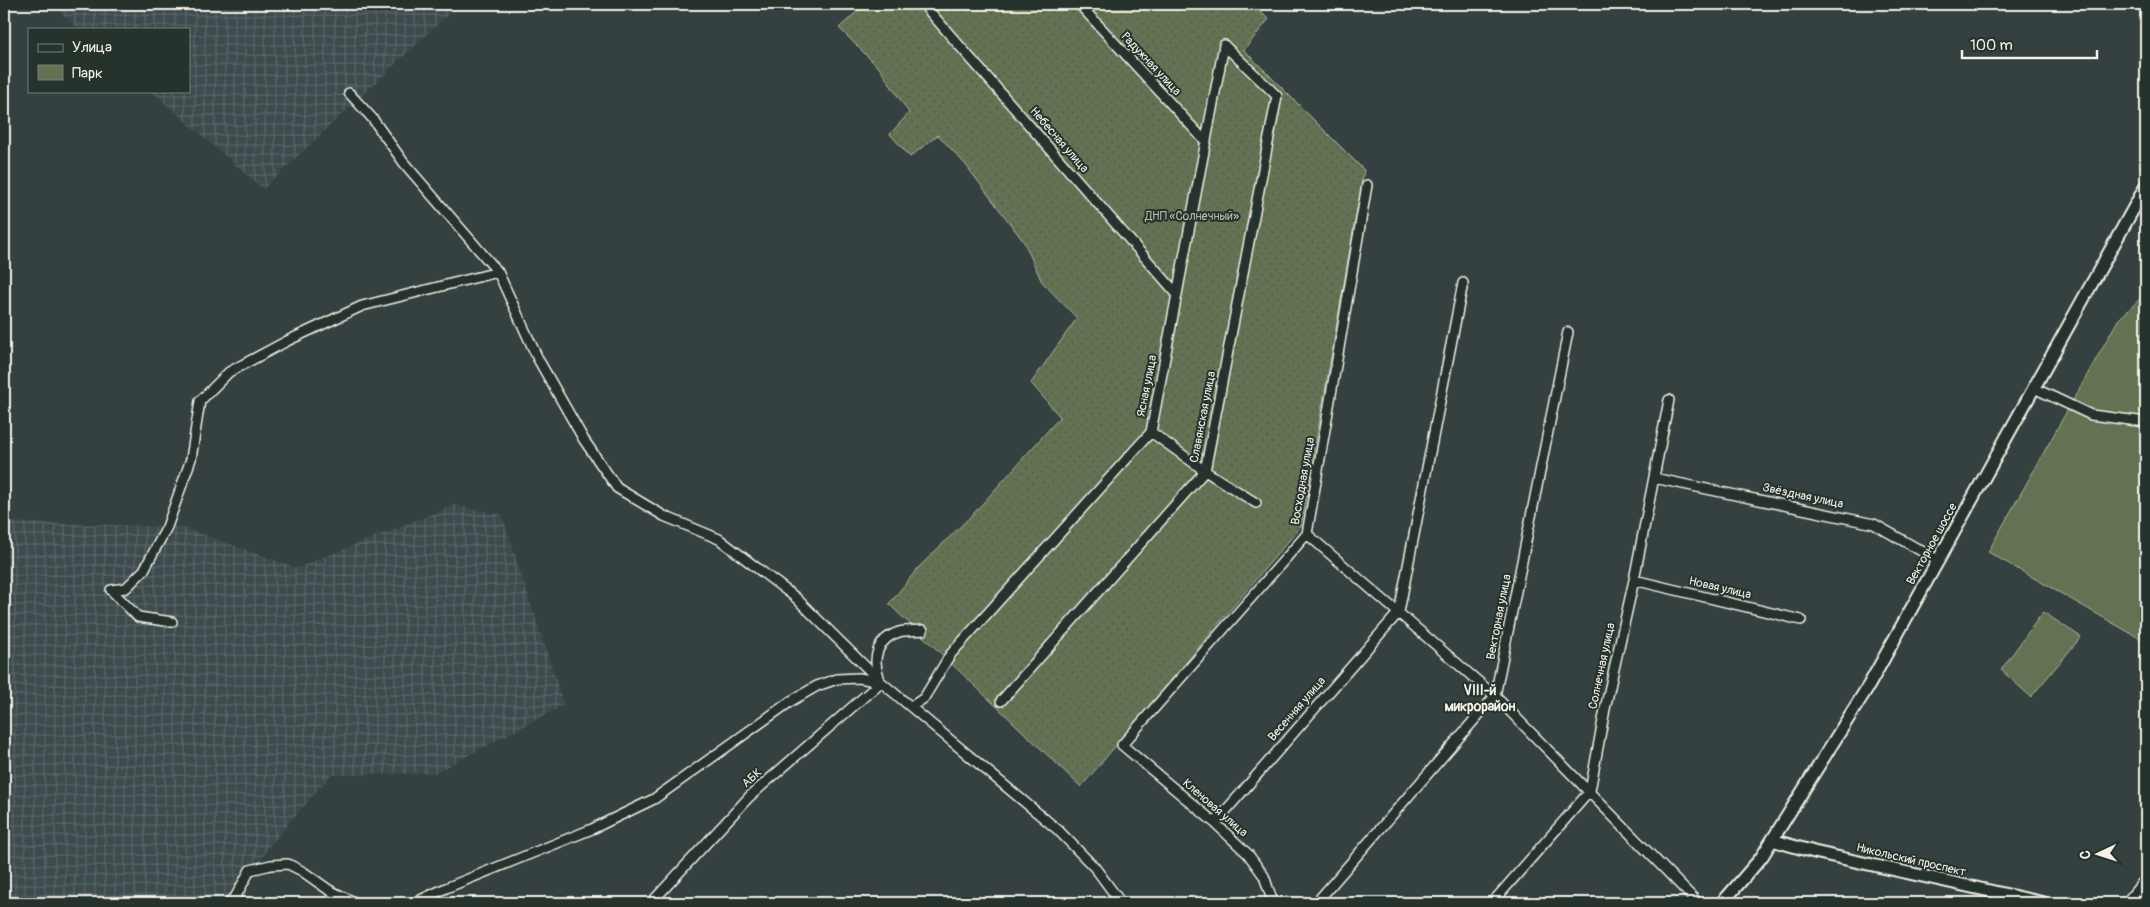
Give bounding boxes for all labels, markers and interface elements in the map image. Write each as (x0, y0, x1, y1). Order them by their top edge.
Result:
legend (28, 28, 190, 92)
scale bar (1962, 28, 2098, 60)
street label: Радужная улица (1118, 29, 1184, 99)
text: 100 m (1970, 36, 2013, 55)
text: Улица (72, 38, 112, 57)
text: Парк (72, 64, 103, 83)
street label: Небесная улица (1026, 104, 1092, 176)
park label: ДНП «Солнечный» (1144, 209, 1239, 224)
street label: Ясная улица (1134, 353, 1160, 418)
street label: Славянская улица (1187, 370, 1219, 464)
street label: Восходная улица (1288, 436, 1318, 526)
street label: Звёздная улица (1761, 480, 1845, 512)
street label: Векторное шоссе (1903, 500, 1961, 587)
street label: Векторная улица (1483, 573, 1515, 661)
street label: Новая улица (1687, 574, 1753, 603)
street label: Солнечная улица (1586, 621, 1619, 711)
street label: Весенняя улица (1265, 673, 1329, 744)
district label: VIII-й микрорайон (1444, 682, 1516, 715)
street label: АБК (739, 765, 765, 791)
street label: Кленовая улица (1179, 776, 1251, 841)
north arrow (2072, 830, 2122, 880)
street label: Никольский проспект (1855, 840, 1967, 880)
text: С (2077, 850, 2094, 860)

